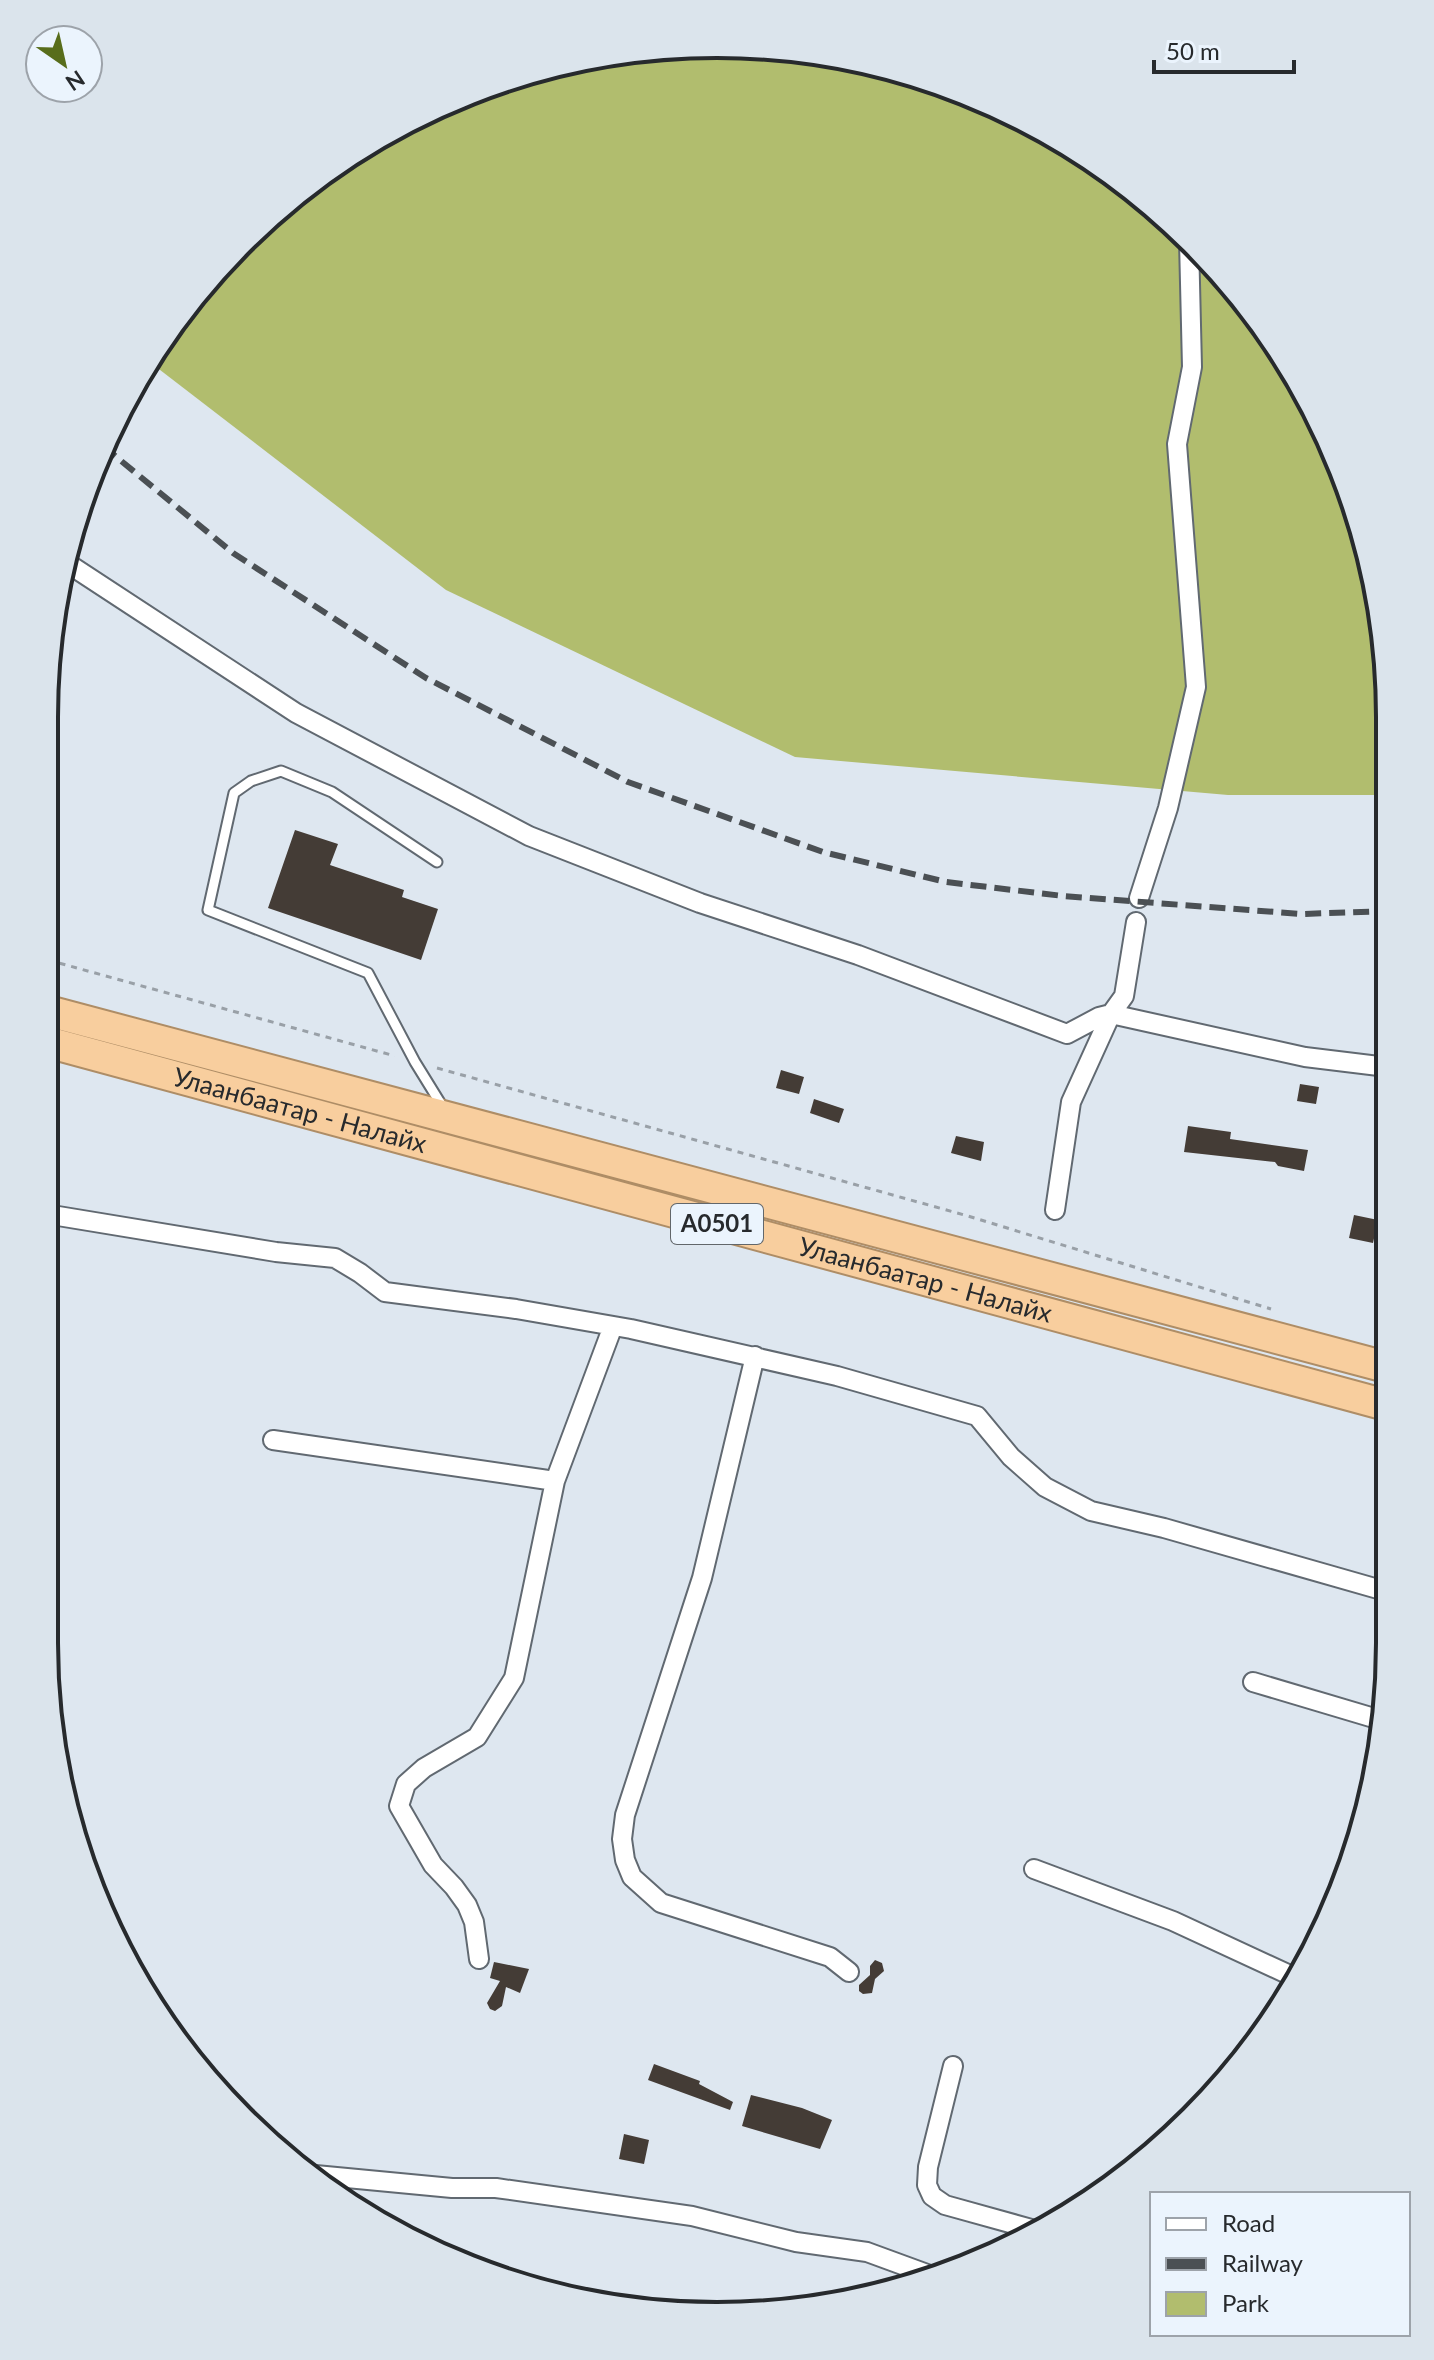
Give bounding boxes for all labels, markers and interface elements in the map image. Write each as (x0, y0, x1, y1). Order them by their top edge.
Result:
north arrow (24, 24, 104, 104)
scale bar (1154, 24, 1294, 74)
text: 50 m (1166, 36, 1220, 65)
text: N (61, 65, 90, 97)
street label: Улаанбаатар - Налайх (170, 1060, 430, 1159)
road number: A0501 (671, 1204, 763, 1244)
street label: Улаанбаатар - Налайх (795, 1230, 1056, 1329)
legend (1150, 2192, 1410, 2336)
text: Road (1222, 2208, 1275, 2237)
text: Railway (1222, 2248, 1304, 2277)
text: Park (1222, 2288, 1270, 2317)

